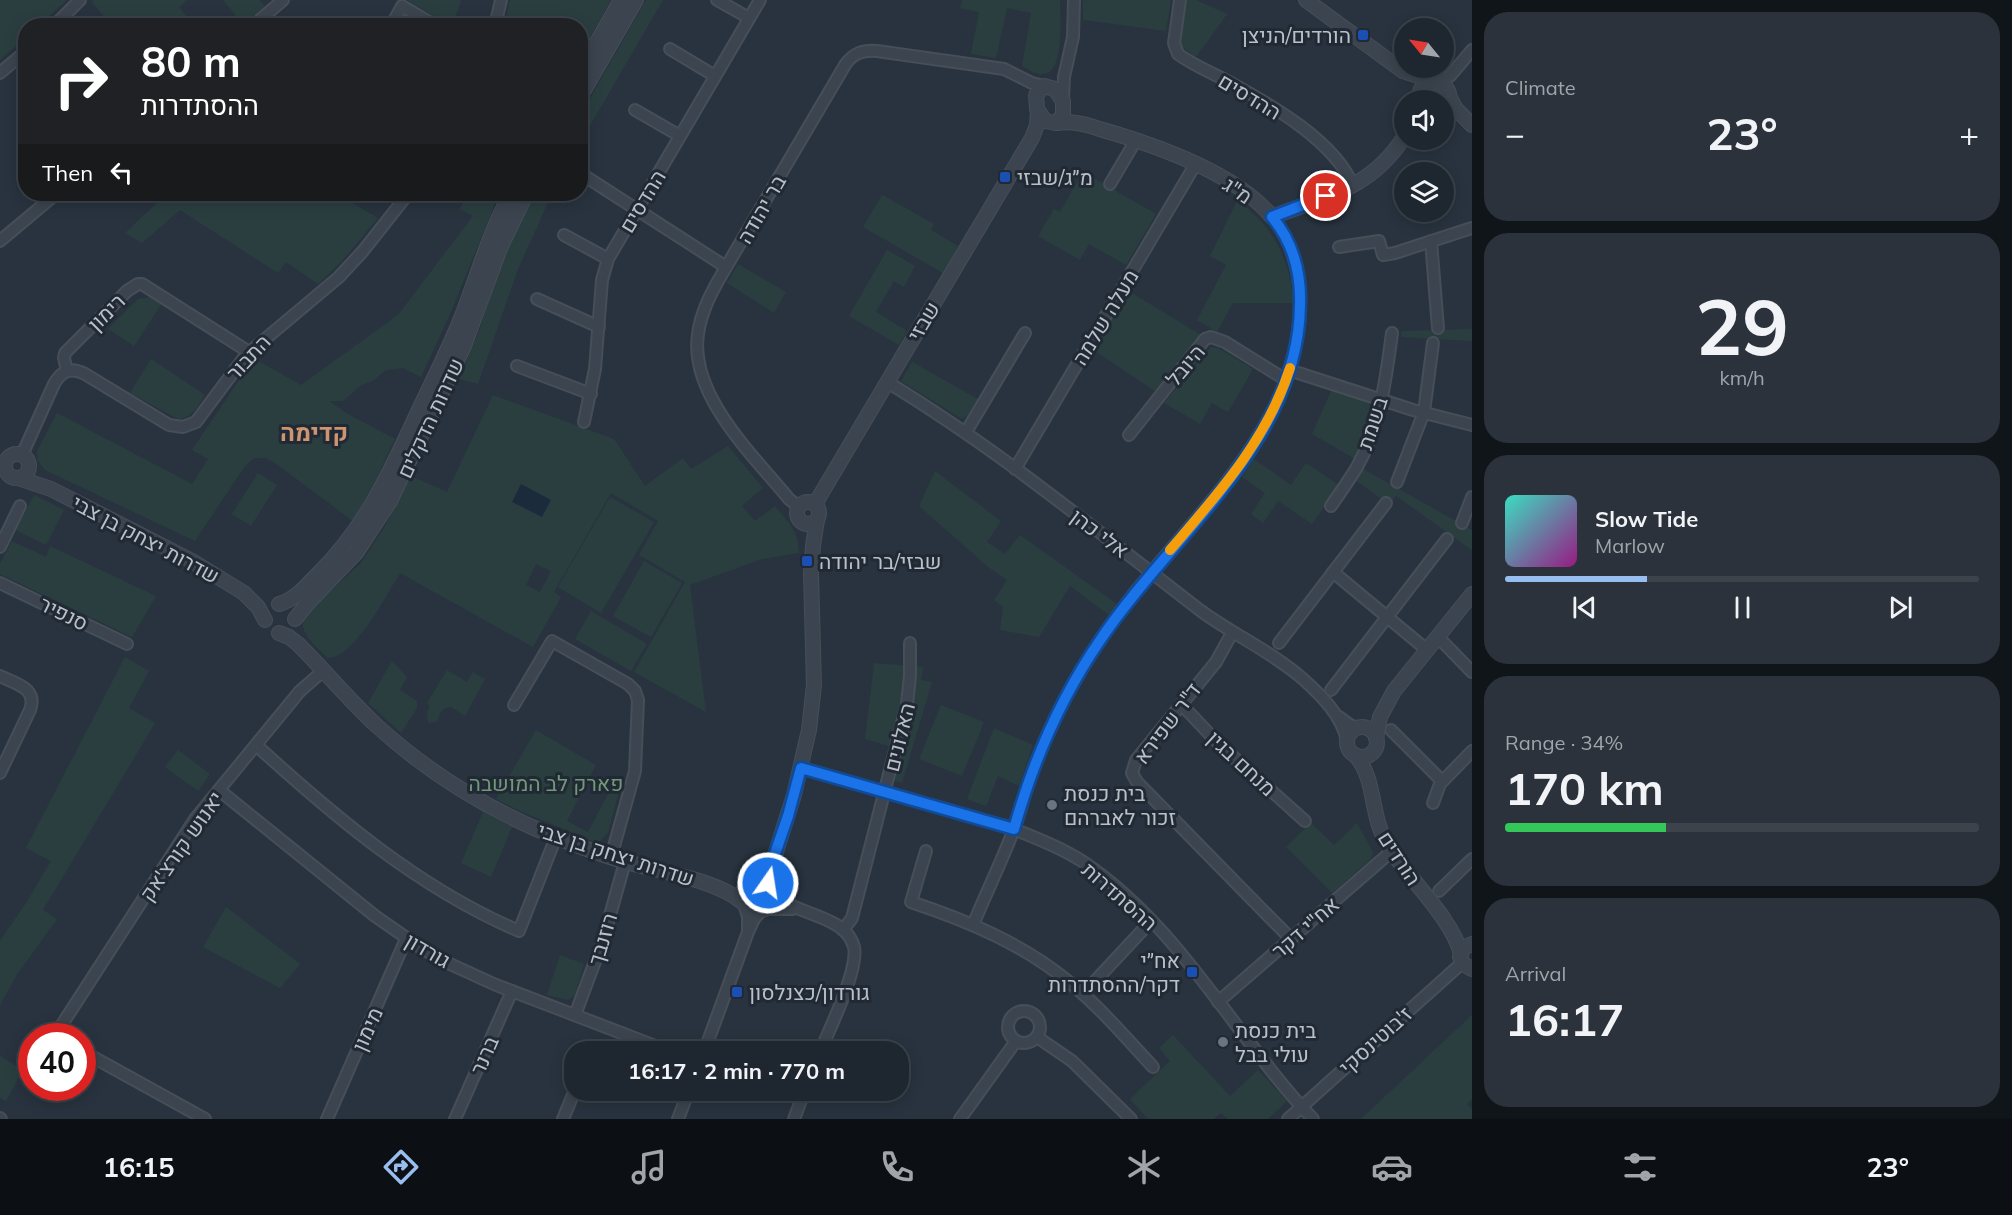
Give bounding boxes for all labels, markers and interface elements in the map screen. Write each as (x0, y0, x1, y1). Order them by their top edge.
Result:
north arrow (1394, 18, 1454, 78)
map controls (1394, 18, 1454, 222)
place label: הורדים/הניצן (1242, 22, 1351, 48)
marker: הורדים/הניצן (1356, 28, 1370, 42)
text: 80 m (141, 35, 241, 88)
icon: right (42, 42, 120, 120)
street label: ההדסים (1214, 67, 1286, 125)
text: Climate (1505, 75, 1576, 100)
text: ההסתדרות (141, 88, 259, 122)
button: sound (1394, 90, 1454, 150)
text: 23° (1706, 105, 1778, 161)
text: − (1505, 113, 1525, 154)
text: + (1959, 113, 1979, 154)
icon: left (105, 156, 138, 189)
text: Then (42, 159, 93, 187)
button: layers (1394, 162, 1454, 222)
place label: מ״ג/שבזי (1017, 164, 1093, 190)
street label: ההדסים (613, 165, 671, 237)
street label: בר יהודה (731, 170, 791, 248)
marker: מ״ג/שבזי (998, 170, 1012, 184)
pin (1300, 170, 1351, 221)
street label: מ"ג (1218, 171, 1258, 209)
icon: arrive (1309, 179, 1342, 212)
street label: מעלה שלמה (1066, 264, 1144, 370)
text: 29 (1695, 277, 1789, 375)
street label: רימון (82, 288, 130, 336)
street label: שבזי (901, 297, 945, 345)
street label: התבור (220, 329, 276, 385)
street label: היובל (1160, 339, 1210, 391)
street label: שדרות הדקלים (391, 354, 469, 482)
text: km/h (1719, 365, 1765, 390)
street label: בשמת (1351, 393, 1393, 453)
district label: קדימה (280, 417, 348, 447)
street label: שדרות יצחק בן צבי (68, 489, 224, 589)
street label: אלי כהן (1066, 503, 1134, 563)
text: Slow Tide (1595, 505, 1698, 533)
text: Marlow (1595, 533, 1665, 558)
place label: שבזי/בר יהודה (819, 548, 942, 574)
marker: שבזי/בר יהודה (800, 554, 814, 568)
street label: סנפיר (35, 590, 93, 636)
icon: previous (1568, 591, 1601, 624)
icon: pause (1726, 591, 1759, 624)
icon: next (1884, 591, 1917, 624)
street label: ד"ר שפירא (1128, 677, 1206, 769)
street label: האלונים (878, 700, 920, 774)
street label: מנחם בגין (1202, 725, 1282, 801)
text: Range · 34% (1505, 730, 1623, 755)
text: 170 km (1505, 760, 1664, 816)
park label: פארק לב המושבה (469, 770, 623, 796)
place label: בית כנסת זכור לאברהם (1064, 780, 1176, 830)
street label: יאנוש קורצ'אק (134, 786, 228, 906)
marker: בית כנסת זכור לאברהם (1045, 798, 1059, 812)
street label: שדרות יצחק בן צבי (534, 816, 698, 892)
street label: הורדים (1373, 826, 1427, 890)
position arrow (736, 851, 800, 915)
street label: ההסתדרות (1077, 856, 1163, 936)
street label: אח"י דקר (1266, 891, 1344, 963)
street label: רוזנבך (582, 910, 622, 968)
street label: גורדון (401, 927, 455, 973)
place label: אח״י דקר/ההסתדרות (1048, 947, 1180, 997)
text: Arrival (1505, 961, 1566, 986)
marker: אח״י דקר/ההסתדרות (1185, 965, 1199, 979)
place label: גורדון/כצנלסון (749, 979, 870, 1005)
marker: גורדון/כצנלסון (730, 985, 744, 999)
text: 16:17 (1505, 991, 1624, 1047)
street label: ז'בוטינסקי (1333, 1001, 1417, 1079)
street label: מימון (346, 1003, 388, 1055)
place label: בית כנסת עולי בבל (1235, 1017, 1316, 1067)
speed limit sign: 40 (18, 1023, 96, 1101)
street label: ברנר (464, 1032, 504, 1078)
marker: בית כנסת עולי בבל (1216, 1035, 1230, 1049)
text: 16:17 · 2 min · 770 m (628, 1057, 845, 1085)
icon: directions (380, 1146, 422, 1188)
icon: music (628, 1146, 670, 1188)
icon: phone (876, 1146, 918, 1188)
icon: climate (1123, 1146, 1165, 1188)
icon: car (1371, 1146, 1413, 1188)
icon: filters (1619, 1146, 1661, 1188)
text: 16:15 (103, 1150, 174, 1184)
text: 23° (1866, 1150, 1909, 1184)

